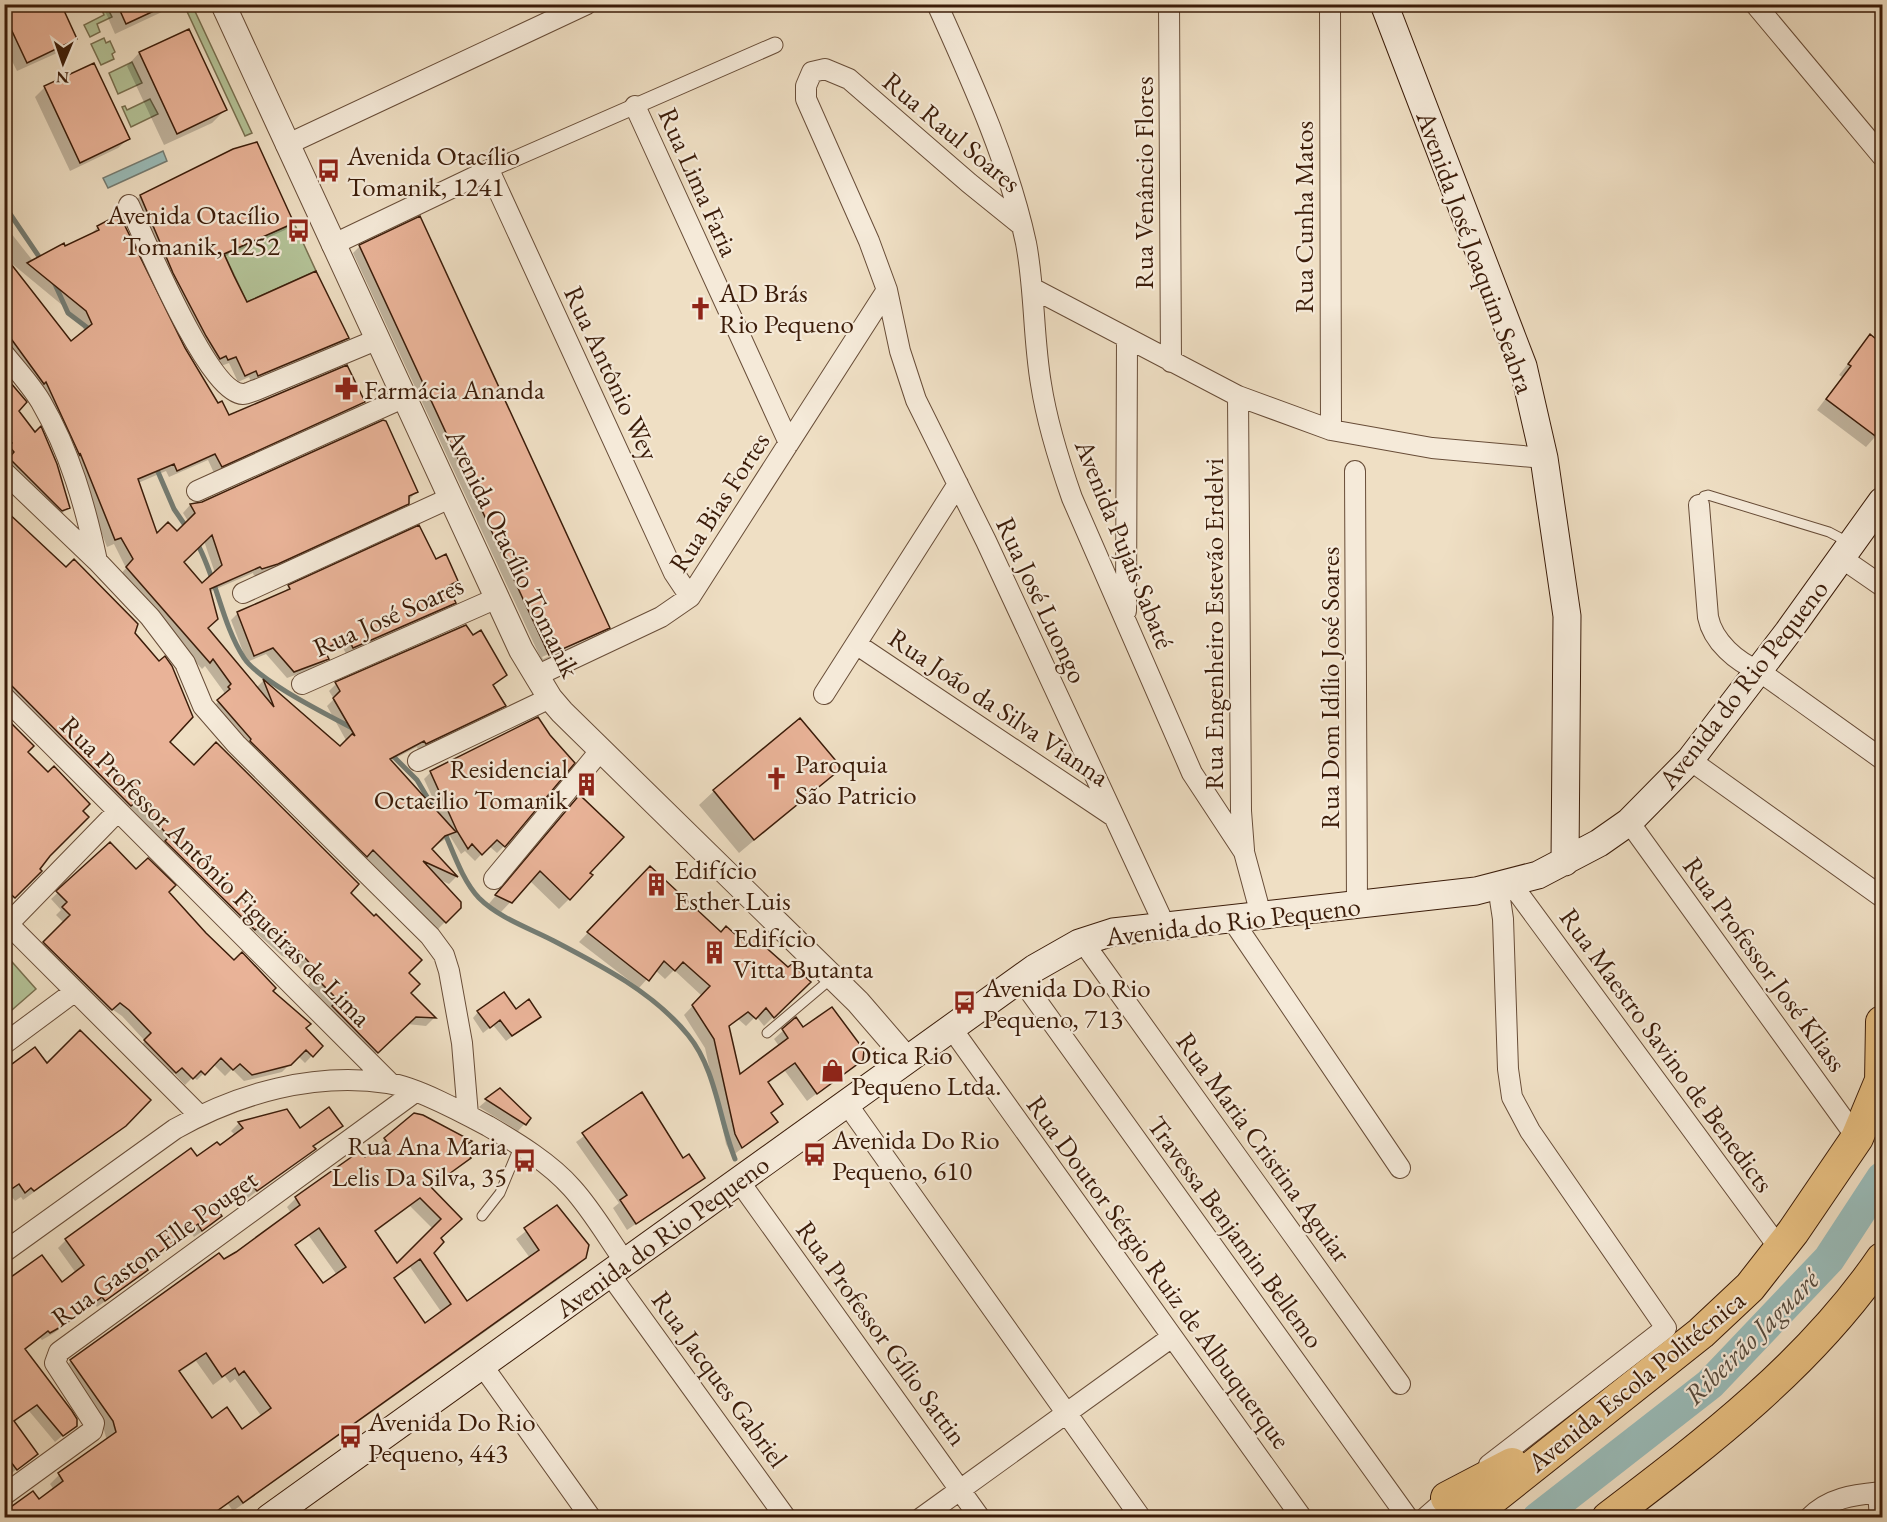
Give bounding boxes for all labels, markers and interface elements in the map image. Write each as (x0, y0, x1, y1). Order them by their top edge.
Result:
north arrow (33, 33, 93, 93)
street label: Rua Raul Soares (876, 64, 1028, 200)
text: N (56, 67, 69, 88)
street label: Rua Venâncio Flores (1126, 76, 1161, 290)
street label: Rua Lima Faria (651, 102, 747, 262)
street label: Avenida José Joaquim Seabra (1408, 105, 1543, 398)
street label: Rua Cunha Matos (1286, 121, 1321, 313)
place label: Avenida Otacílio Tomanik, 1241 (346, 138, 520, 204)
bus stop icon: Avenida Otacílio Tomanik, 1241 (316, 158, 342, 184)
place label: Avenida Otacílio Tomanik, 1252 (106, 197, 280, 263)
bus stop icon: Avenida Otacílio Tomanik, 1252 (285, 217, 311, 243)
place label: AD Brás Rio Pequeno (718, 275, 854, 341)
street label: Rua Antônio Wey (556, 280, 668, 466)
church icon: AD Brás Rio Pequeno (688, 295, 714, 321)
place label: Farmácia Ananda (364, 372, 545, 407)
pharmacy icon: Farmácia Ananda (333, 376, 359, 402)
street label: Avenida Otacílio Tomanik (437, 422, 589, 683)
street label: Rua Bias Fortes (661, 425, 777, 579)
street label: Avenida Pujais Sabaté (1067, 433, 1183, 654)
street label: Rua Engenheiro Estevão Erdelvi (1196, 458, 1231, 790)
street label: Rua José Luongo (988, 511, 1096, 689)
street label: Rua Dom Idílio José Soares (1312, 547, 1347, 829)
street label: Rua José Soares (307, 567, 469, 665)
street label: Avenida do Rio Pequeno (1650, 572, 1836, 797)
street label: Rua João da Silva Vianna (882, 620, 1116, 794)
street label: Rua Professor Antônio Figueiras de Lima (53, 708, 379, 1034)
place label: Paroquia São Patricio (795, 746, 917, 812)
place label: Residencial Octacilio Tomanik (374, 751, 568, 817)
church icon: Paroquia São Patricio (764, 766, 790, 792)
building icon: Residencial Octacilio Tomanik (573, 771, 599, 797)
street label: Rua Professor José Kliass (1675, 850, 1855, 1078)
place label: Edifício Esther Luis (674, 852, 791, 918)
building icon: Edifício Esther Luis (643, 872, 669, 898)
street label: Avenida do Rio Pequeno (1103, 888, 1362, 954)
street label: Rua Maestro Savino de Benedicts (1552, 901, 1782, 1199)
place label: Edifício Vitta Butanta (733, 920, 873, 986)
building icon: Edifício Vitta Butanta (702, 940, 728, 966)
place label: Avenida Do Rio Pequeno, 713 (982, 970, 1151, 1036)
bus stop icon: Avenida Do Rio Pequeno, 713 (952, 990, 978, 1016)
street label: Rua Maria Cristina Aguiar (1169, 1025, 1359, 1269)
place label: Ótica Rio Pequeno Ltda. (851, 1037, 1002, 1103)
shop icon: Ótica Rio Pequeno Ltda. (820, 1057, 846, 1083)
street label: Rua Doutor Sérgio Ruiz de Albuquerque (1019, 1088, 1299, 1456)
street label: Travessa Benjamin Bellemo (1140, 1109, 1332, 1355)
place label: Avenida Do Rio Pequeno, 610 (831, 1122, 1000, 1188)
place label: Rua Ana Maria Lelis Da Silva, 35 (332, 1128, 507, 1194)
bus stop icon: Avenida Do Rio Pequeno, 610 (801, 1142, 827, 1168)
street label: Avenida do Rio Pequeno (547, 1146, 776, 1326)
bus stop icon: Rua Ana Maria Lelis Da Silva, 35 (512, 1148, 538, 1174)
street label: Rua Gaston Elle Pouget (44, 1161, 264, 1335)
street label: Rua Professor Gílio Sattin (789, 1214, 975, 1452)
water label: Ribeirão Jaguaré (1676, 1260, 1828, 1412)
street label: Avenida Escola Politécnica (1519, 1282, 1752, 1480)
street label: Rua Jacques Gabriel (644, 1284, 796, 1474)
place label: Avenida Do Rio Pequeno, 443 (367, 1404, 536, 1470)
bus stop icon: Avenida Do Rio Pequeno, 443 (337, 1424, 363, 1450)

